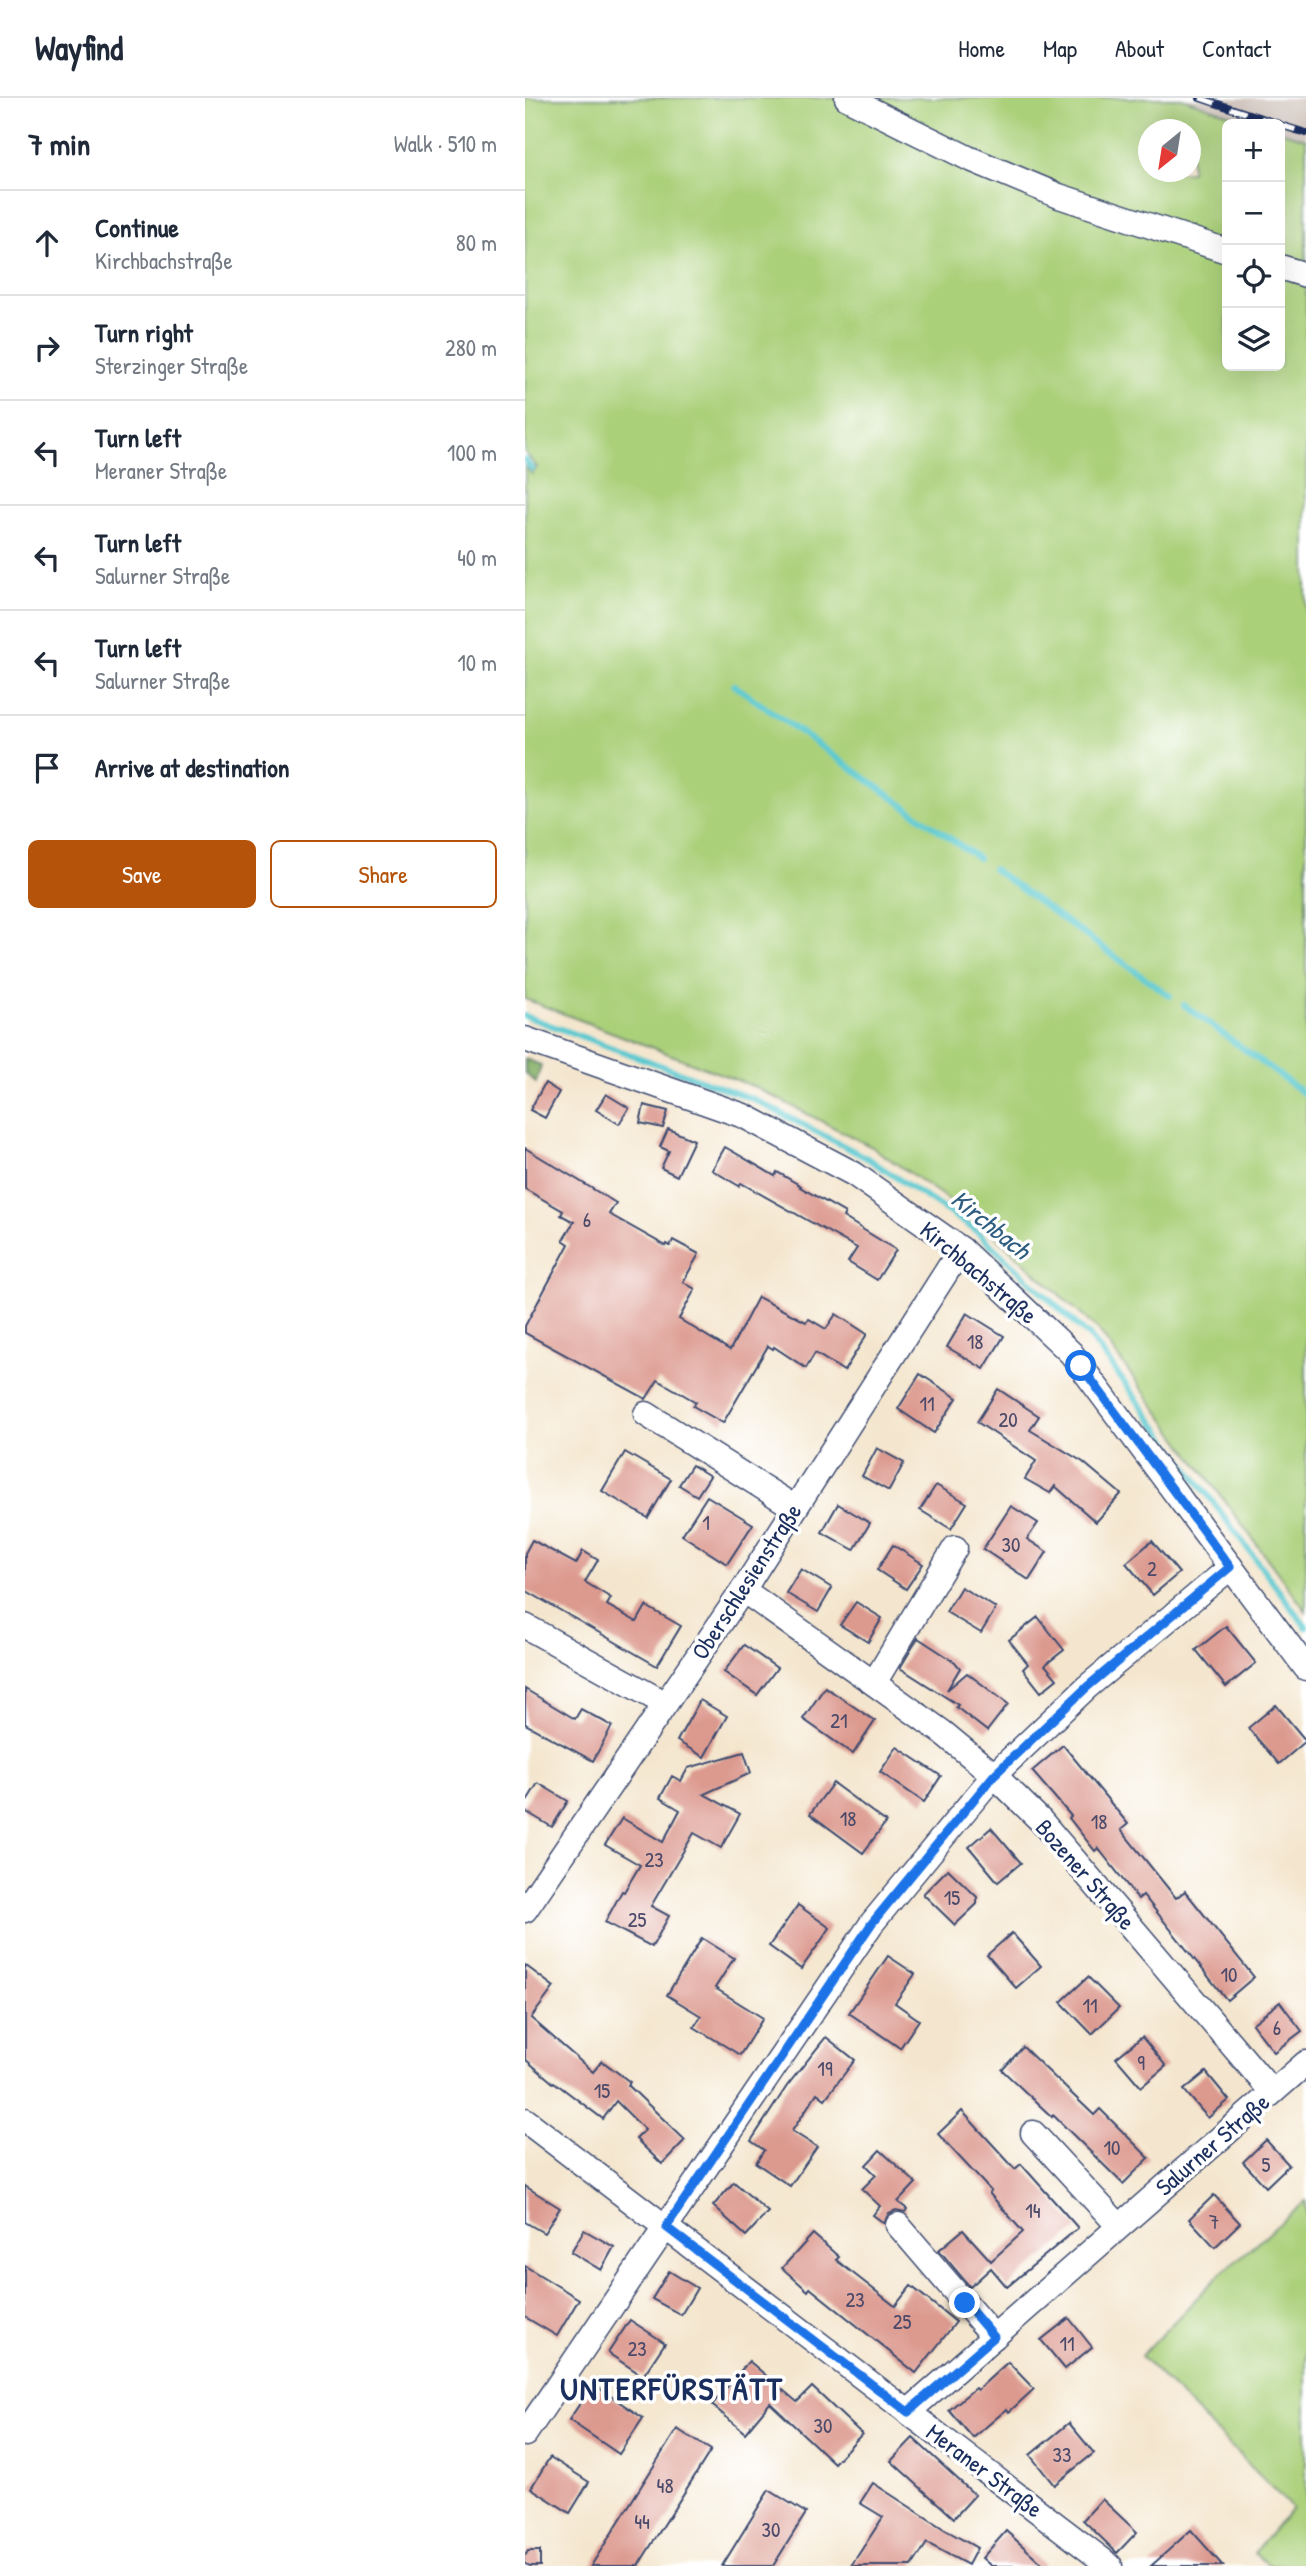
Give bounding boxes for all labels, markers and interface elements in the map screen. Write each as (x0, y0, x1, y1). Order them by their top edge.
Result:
text: Wayfind (35, 26, 123, 70)
text: Home (958, 32, 1005, 64)
text: Map (1043, 32, 1077, 64)
text: About (1115, 32, 1164, 64)
text: Contact (1202, 32, 1271, 64)
north arrow (1138, 119, 1201, 182)
map controls (1222, 119, 1285, 371)
button: + (1222, 119, 1285, 182)
text: 7 min (28, 124, 90, 164)
text: Walk · 510 m (394, 128, 497, 159)
button: − (1222, 182, 1285, 245)
text: Continue (95, 210, 179, 245)
icon: ahead (28, 224, 66, 262)
text: 80 m (456, 227, 497, 258)
text: Kirchbachstraße (95, 245, 233, 276)
button: locate (1222, 245, 1285, 308)
button: layers (1222, 308, 1285, 371)
text: Turn right (95, 315, 193, 350)
icon: right (28, 329, 66, 367)
text: 280 m (445, 332, 497, 363)
text: Sterzinger Straße (95, 350, 248, 381)
text: Turn left (95, 420, 181, 455)
icon: left (28, 434, 66, 472)
text: 100 m (447, 437, 497, 468)
text: Meraner Straße (95, 455, 227, 486)
text: Turn left (95, 525, 181, 560)
icon: left (28, 539, 66, 577)
text: 40 m (457, 542, 497, 573)
text: Salurner Straße (95, 560, 230, 591)
text: Turn left (95, 630, 181, 665)
icon: left (28, 644, 66, 682)
text: 10 m (457, 647, 497, 678)
text: Salurner Straße (95, 665, 230, 696)
icon: arrive (28, 749, 66, 787)
text: Arrive at destination (95, 750, 290, 785)
button: Save (28, 840, 256, 908)
button: Share (270, 840, 497, 908)
water label: Kirchbach (944, 1181, 1040, 1268)
house number: 6 (583, 1205, 591, 1234)
street label: Kirchbachstraße (914, 1214, 1045, 1331)
house number: 18 (967, 1327, 983, 1356)
route start (1065, 1350, 1096, 1381)
house number: 11 (919, 1389, 935, 1418)
house number: 20 (998, 1405, 1018, 1434)
street label: Oberschlesienstraße (684, 1496, 809, 1665)
house number: 1 (702, 1508, 710, 1537)
house number: 30 (1002, 1530, 1020, 1559)
house number: 2 (1147, 1554, 1157, 1583)
house number: 21 (830, 1706, 848, 1735)
house number: 18 (840, 1804, 856, 1833)
house number: 18 (1091, 1807, 1107, 1836)
street label: Bozener Straße (1029, 1812, 1143, 1937)
house number: 23 (644, 1845, 664, 1874)
house number: 15 (944, 1883, 960, 1912)
house number: 25 (628, 1905, 646, 1934)
house number: 10 (1220, 1960, 1238, 1989)
house number: 11 (1082, 1991, 1098, 2020)
house number: 6 (1273, 2013, 1281, 2042)
house number: 9 (1137, 2048, 1145, 2077)
house number: 19 (817, 2054, 833, 2083)
house number: 15 (594, 2076, 610, 2105)
street label: Salurner Straße (1148, 2085, 1276, 2202)
house number: 10 (1103, 2133, 1121, 2162)
house number: 5 (1262, 2150, 1271, 2179)
house number: 14 (1025, 2196, 1041, 2225)
house number: 7 (1209, 2207, 1219, 2236)
house number: 23 (845, 2285, 865, 2314)
route end (949, 2287, 980, 2318)
house number: 25 (893, 2307, 911, 2336)
house number: 11 (1059, 2329, 1075, 2358)
house number: 23 (627, 2334, 647, 2363)
district label: UNTERFÜRSTÄTT (560, 2367, 784, 2410)
house number: 30 (814, 2411, 832, 2440)
street label: Meraner Straße (920, 2416, 1050, 2525)
house number: 33 (1053, 2440, 1071, 2469)
house number: 48 (657, 2471, 673, 2500)
house number: 44 (634, 2507, 650, 2536)
house number: 30 (762, 2515, 780, 2544)

